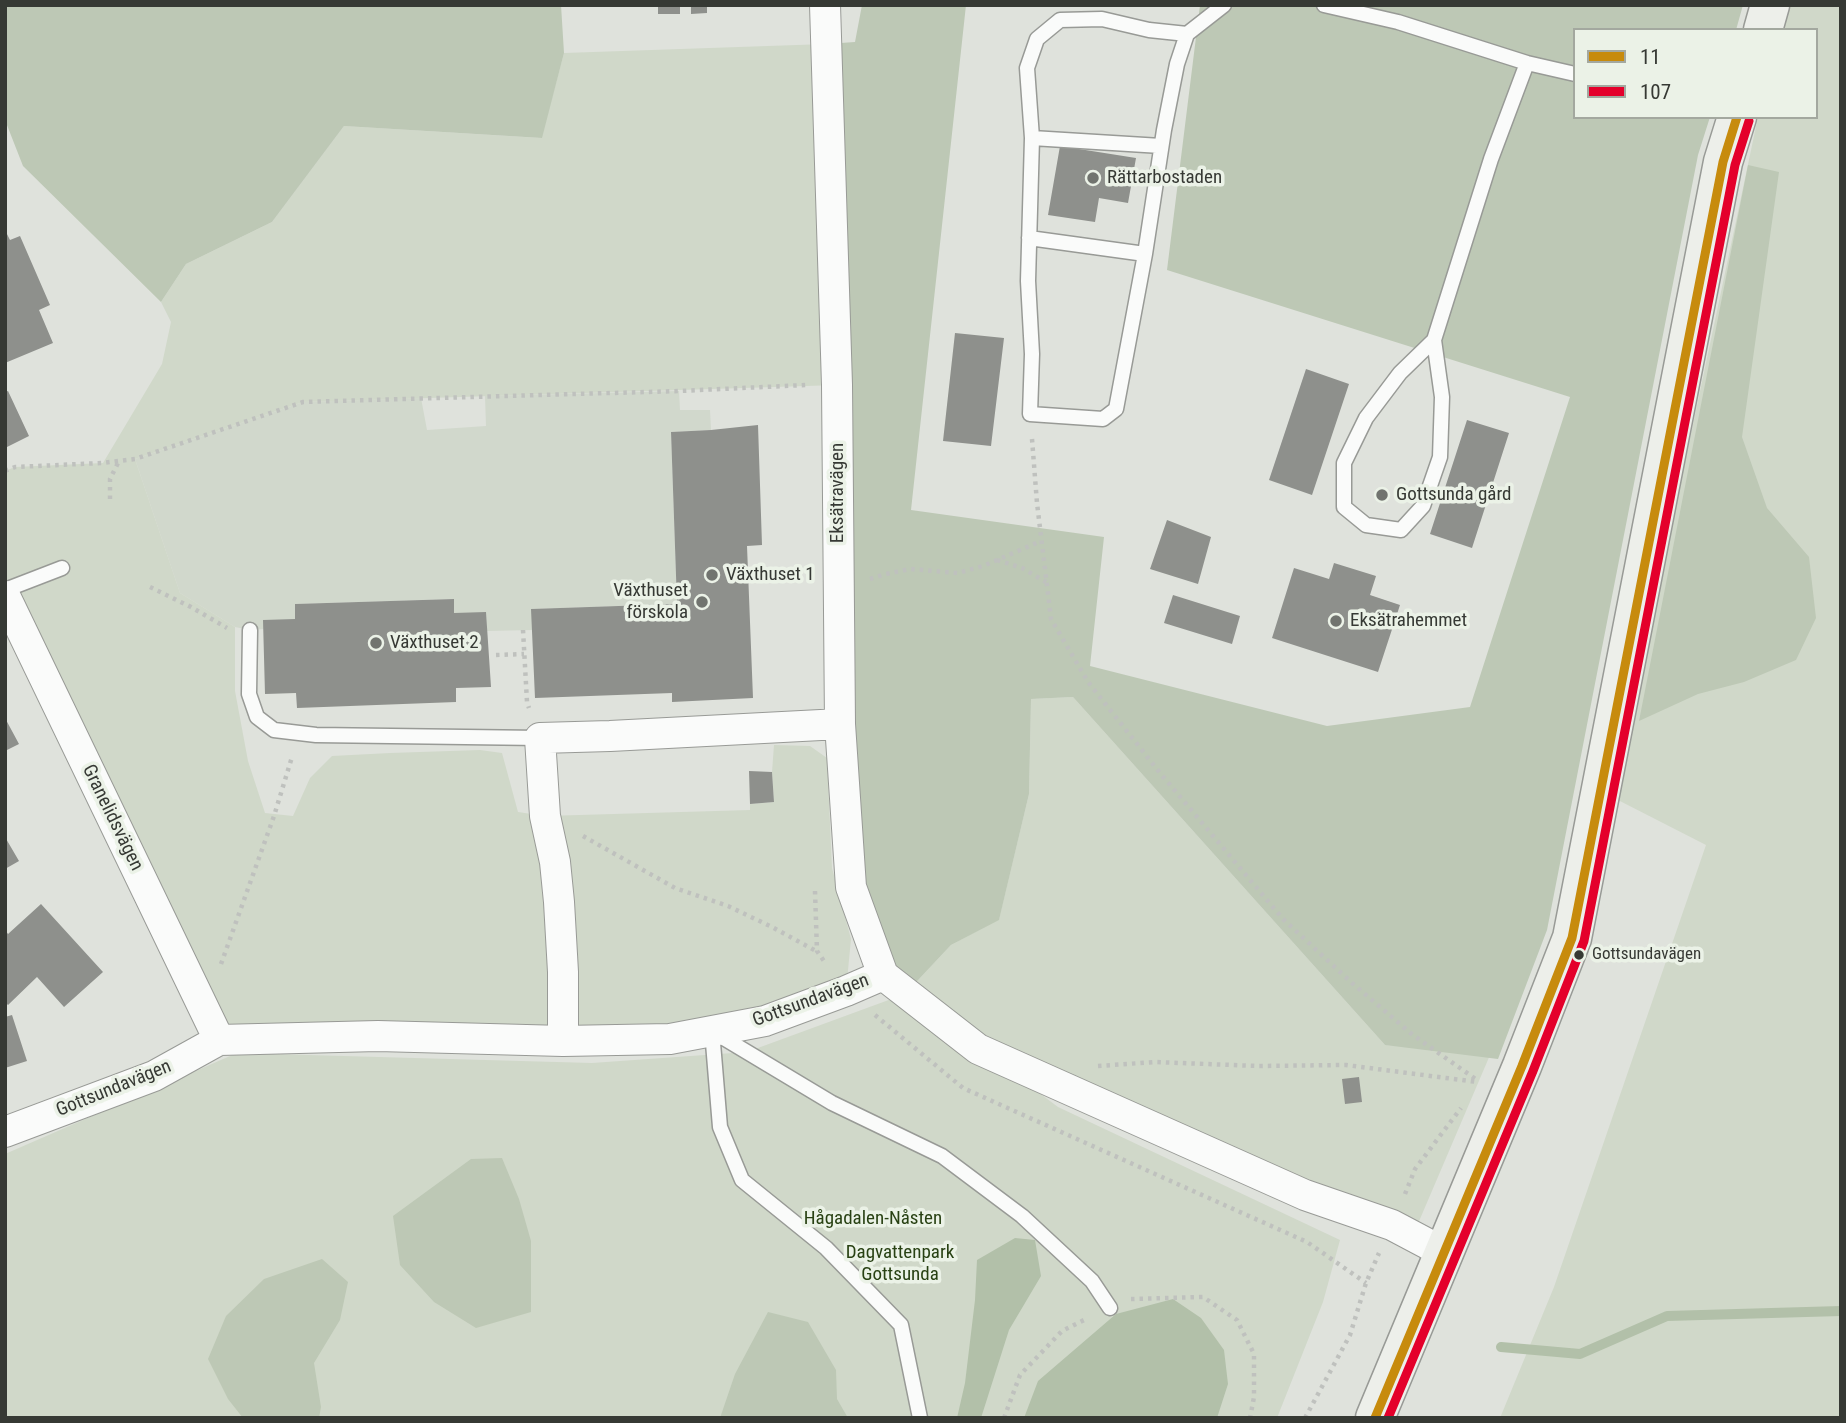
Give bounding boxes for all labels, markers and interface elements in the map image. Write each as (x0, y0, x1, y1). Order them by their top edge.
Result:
legend (1573, 28, 1818, 119)
text: 11 (1640, 45, 1661, 69)
text: 107 (1640, 80, 1671, 104)
place label: Rättarbostaden (1107, 167, 1222, 189)
marker: Rättarbostaden (1085, 170, 1101, 186)
street label: Eksätravägen (827, 443, 849, 543)
place label: Gottsunda gård (1396, 484, 1511, 506)
marker: Gottsunda gård (1374, 487, 1390, 503)
place label: Växthuset 1 (726, 564, 815, 586)
marker: Växthuset 1 (704, 567, 720, 583)
place label: Växthuset förskola (613, 580, 688, 624)
marker: Växthuset förskola (694, 594, 710, 610)
place label: Eksätrahemmet (1350, 610, 1467, 632)
marker: Eksätrahemmet (1328, 613, 1344, 629)
place label: Växthuset 2 (390, 632, 479, 654)
marker: Växthuset 2 (368, 635, 384, 651)
street label: Granelidsvägen (76, 761, 148, 875)
place label: Gottsundavägen (1592, 945, 1701, 965)
marker: Gottsundavägen (1572, 948, 1586, 962)
street label: Gottsundavägen (750, 969, 872, 1033)
street label: Gottsundavägen (53, 1056, 175, 1122)
park label: Hågadalen-Nåsten (804, 1208, 942, 1230)
park label: Dagvattenpark Gottsunda (846, 1242, 954, 1286)

